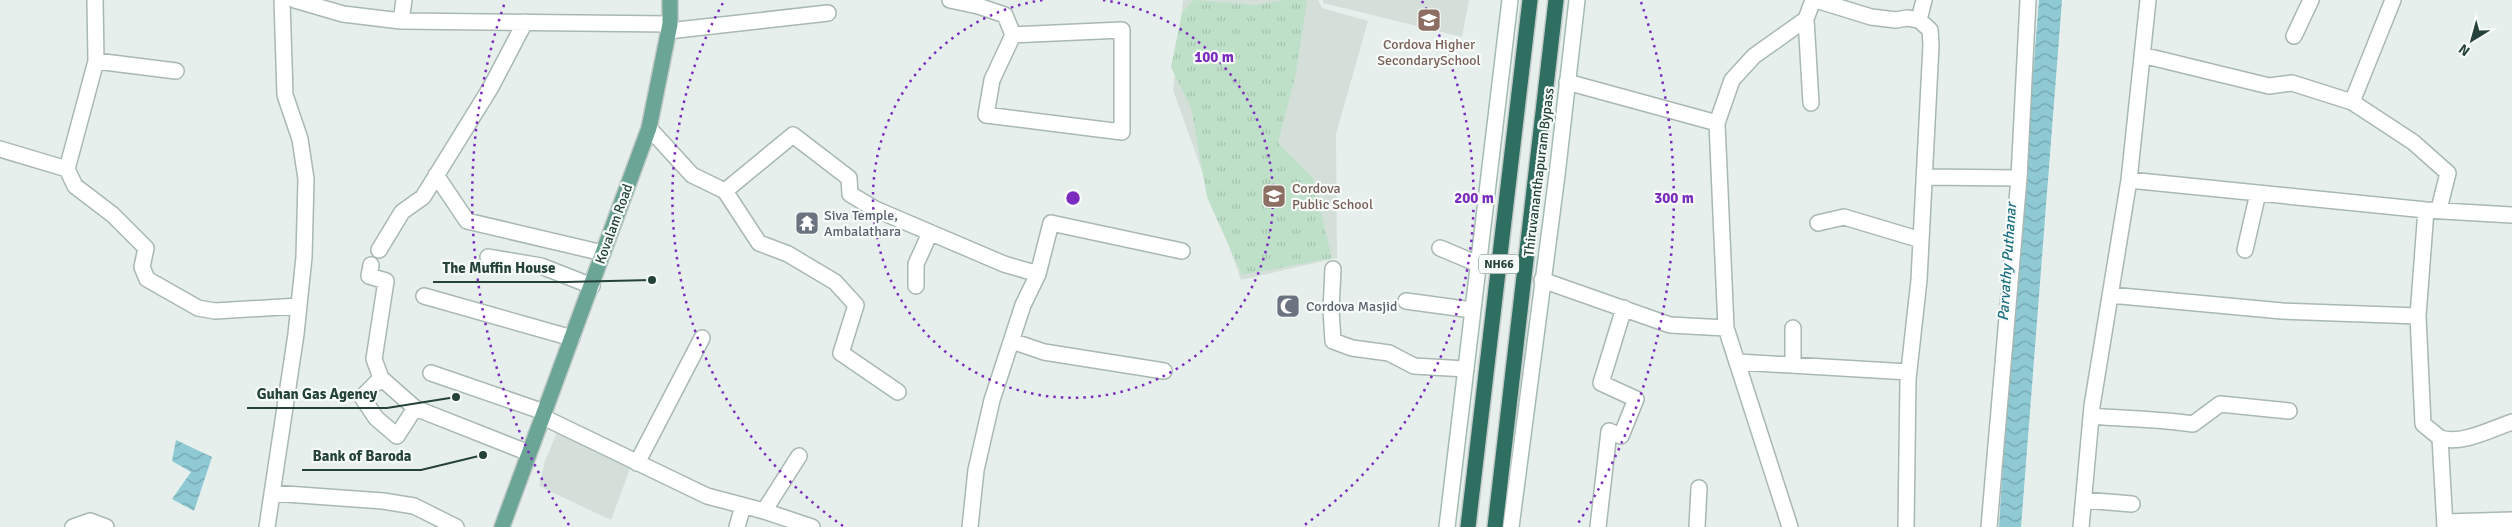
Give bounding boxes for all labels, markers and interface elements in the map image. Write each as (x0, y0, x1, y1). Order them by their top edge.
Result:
school or university icon: Cordova Higher SecondarySchool (1416, 7, 1442, 33)
north arrow (2447, 15, 2497, 65)
place label: Cordova Higher SecondarySchool (1377, 36, 1481, 69)
text: N (2455, 40, 2473, 60)
text: 100 m (1194, 48, 1234, 66)
street label: Thiruvananthapuram Bypass (1520, 87, 1558, 257)
place label: Cordova Public School (1292, 180, 1373, 213)
street label: Kovalam Road (592, 182, 636, 266)
school or university icon: Cordova Public School (1261, 183, 1287, 209)
centre of rings (1064, 189, 1082, 207)
text: 200 m (1454, 189, 1494, 207)
text: 300 m (1654, 189, 1694, 207)
water label: Parvathy Puthanar (1994, 200, 2020, 322)
place label: Siva Temple, Ambalathara (824, 207, 901, 240)
temple icon: Siva Temple, Ambalathara (794, 210, 820, 236)
callout: The Muffin House (433, 252, 566, 282)
road number: NH66 (1479, 254, 1519, 274)
text: The Muffin House (443, 259, 555, 277)
mosque icon: Cordova Masjid (1275, 293, 1301, 319)
place label: Cordova Masjid (1306, 298, 1397, 315)
callout: Guhan Gas Agency (247, 378, 387, 408)
text: Guhan Gas Agency (257, 385, 378, 403)
callout: Bank of Baroda (302, 440, 421, 470)
text: Bank of Baroda (312, 447, 412, 465)

